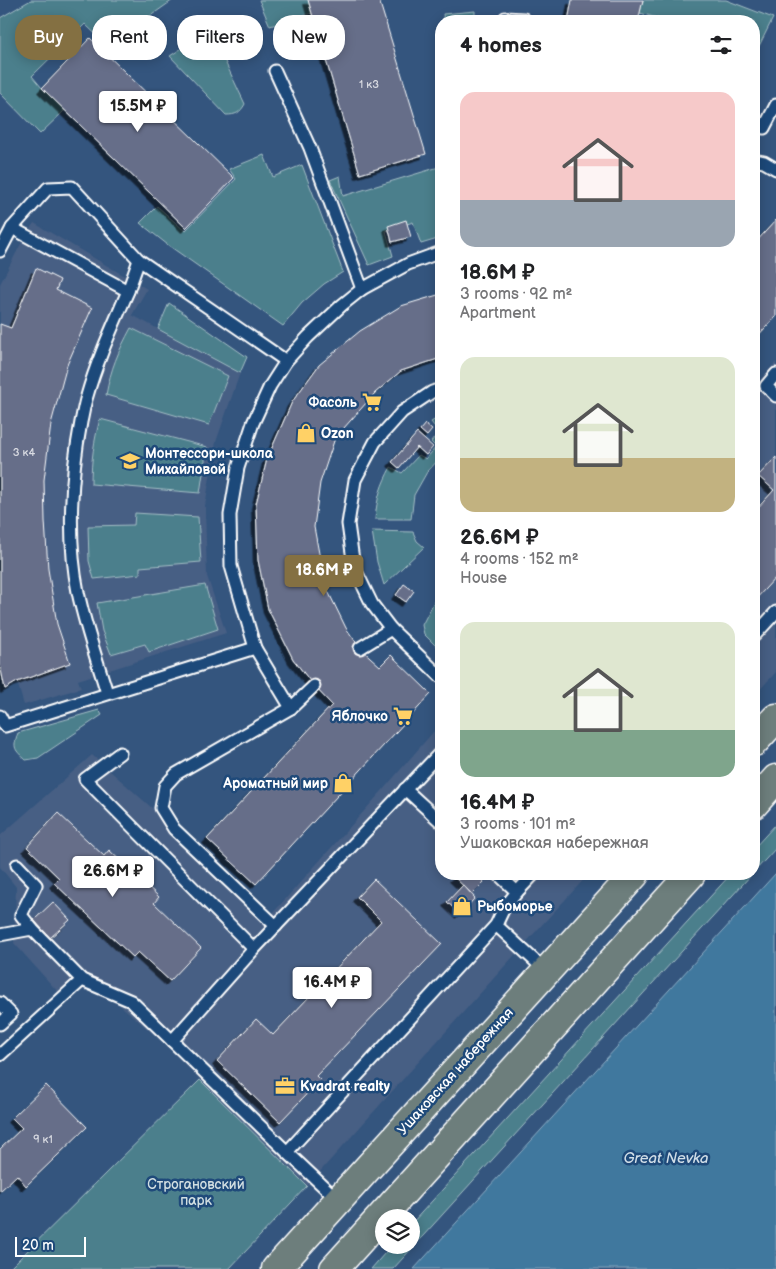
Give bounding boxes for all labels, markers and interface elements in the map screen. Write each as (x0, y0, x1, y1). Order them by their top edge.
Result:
chip: Buy (15, 15, 82, 60)
chip: Rent (92, 15, 167, 60)
chip: Filters (177, 15, 263, 60)
chip: New (273, 15, 345, 60)
icon: filters (707, 31, 735, 59)
text: 4 homes (460, 33, 542, 58)
house number: 1 к3 (359, 78, 379, 91)
pin: 15.5M ₽ (92, 90, 184, 133)
text: 15.5M ₽ (110, 97, 166, 116)
icon: home (553, 125, 643, 215)
text: 18.6M ₽ (460, 260, 535, 285)
text: 3 rooms · 92 m² (460, 285, 573, 304)
text: Apartment (460, 304, 536, 323)
icon: home (553, 390, 643, 480)
supermarket icon: Фасоль (361, 391, 383, 413)
place label: Фасоль (309, 394, 358, 411)
shop icon: Ozon (295, 422, 317, 444)
place label: Ozon (321, 425, 354, 442)
place label: Монтессори-школа Михайловой (145, 445, 274, 478)
house number: 3 к4 (13, 446, 35, 459)
school or university icon: Монтессори-школа Михайловой (119, 450, 141, 472)
text: 26.6M ₽ (460, 525, 539, 550)
text: 4 rooms · 152 m² (460, 550, 579, 569)
pin: 18.6M ₽ (278, 554, 370, 597)
text: 18.6M ₽ (296, 561, 353, 580)
text: House (460, 569, 507, 588)
icon: home (553, 655, 643, 745)
supermarket icon: Яблочко (392, 705, 414, 727)
place label: Яблочко (331, 708, 388, 725)
shop icon: Ароматный мир (332, 772, 354, 794)
place label: Ароматный мир (222, 775, 329, 792)
text: 16.4M ₽ (460, 790, 535, 815)
text: 3 rooms · 101 m² (460, 815, 576, 834)
text: Ушаковская набережная (460, 834, 649, 853)
pin: 26.6M ₽ (67, 856, 159, 898)
text: 26.6M ₽ (83, 862, 143, 881)
shop icon: Рыбоморье (451, 895, 473, 917)
place label: Рыбоморье (477, 898, 553, 915)
pin: 16.4M ₽ (286, 966, 378, 1009)
text: 16.4M ₽ (304, 973, 360, 992)
street label: Ушаковская набережная (394, 1004, 517, 1138)
office icon: Kvadrat realty (274, 1075, 296, 1097)
place label: Kvadrat realty (300, 1078, 390, 1095)
house number: 9 к1 (33, 1133, 53, 1146)
water label: Great Nevka (624, 1149, 708, 1168)
park label: Строгановский парк (147, 1176, 245, 1209)
map controls (375, 1209, 420, 1254)
button: layers (375, 1209, 420, 1254)
scale bar (15, 1234, 86, 1257)
text: 20 m (22, 1237, 54, 1254)

